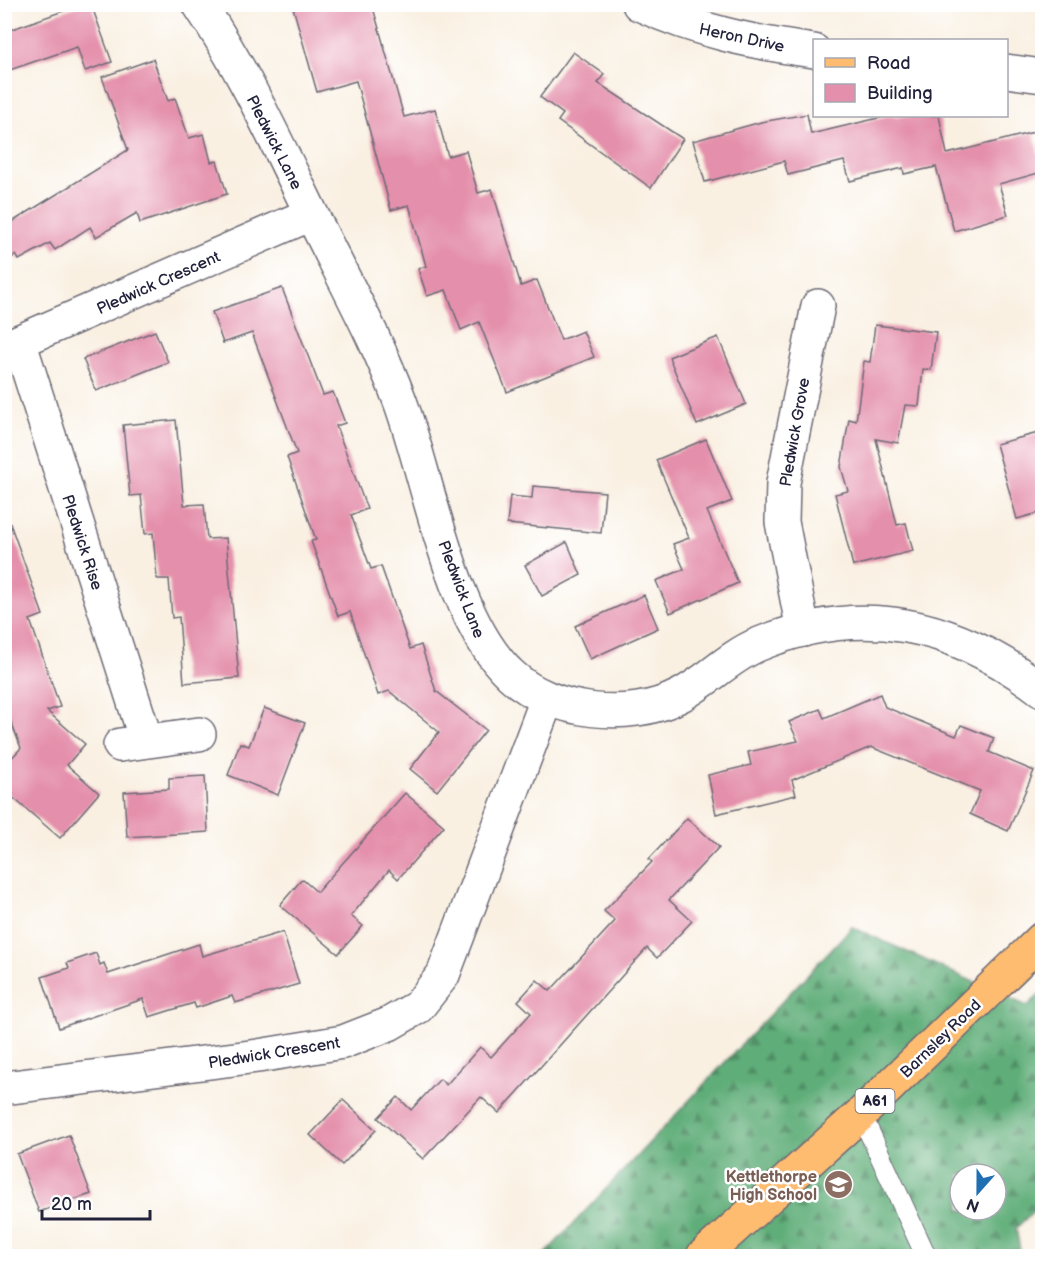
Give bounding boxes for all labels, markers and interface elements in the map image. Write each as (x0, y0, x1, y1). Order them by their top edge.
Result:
street label: Heron Drive (697, 20, 787, 57)
legend (813, 39, 1008, 117)
text: Road (867, 53, 911, 74)
text: Building (867, 83, 933, 104)
street label: Pledwick Lane (242, 92, 306, 193)
street label: Pledwick Crescent (94, 248, 223, 319)
street label: Pledwick Grove (777, 376, 814, 488)
street label: Pledwick Rise (57, 492, 106, 593)
street label: Pledwick Lane (433, 538, 488, 641)
street label: Barnsley Road (897, 996, 985, 1082)
street label: Pledwick Crescent (207, 1034, 341, 1073)
road number: A61 (856, 1089, 894, 1113)
north arrow (948, 1162, 1008, 1222)
place label: Kettlethorpe High School (726, 1168, 817, 1205)
school or university icon: Kettlethorpe High School (822, 1169, 854, 1201)
scale bar (42, 1183, 150, 1221)
text: 20 m (51, 1194, 92, 1215)
text: N (964, 1194, 982, 1216)

